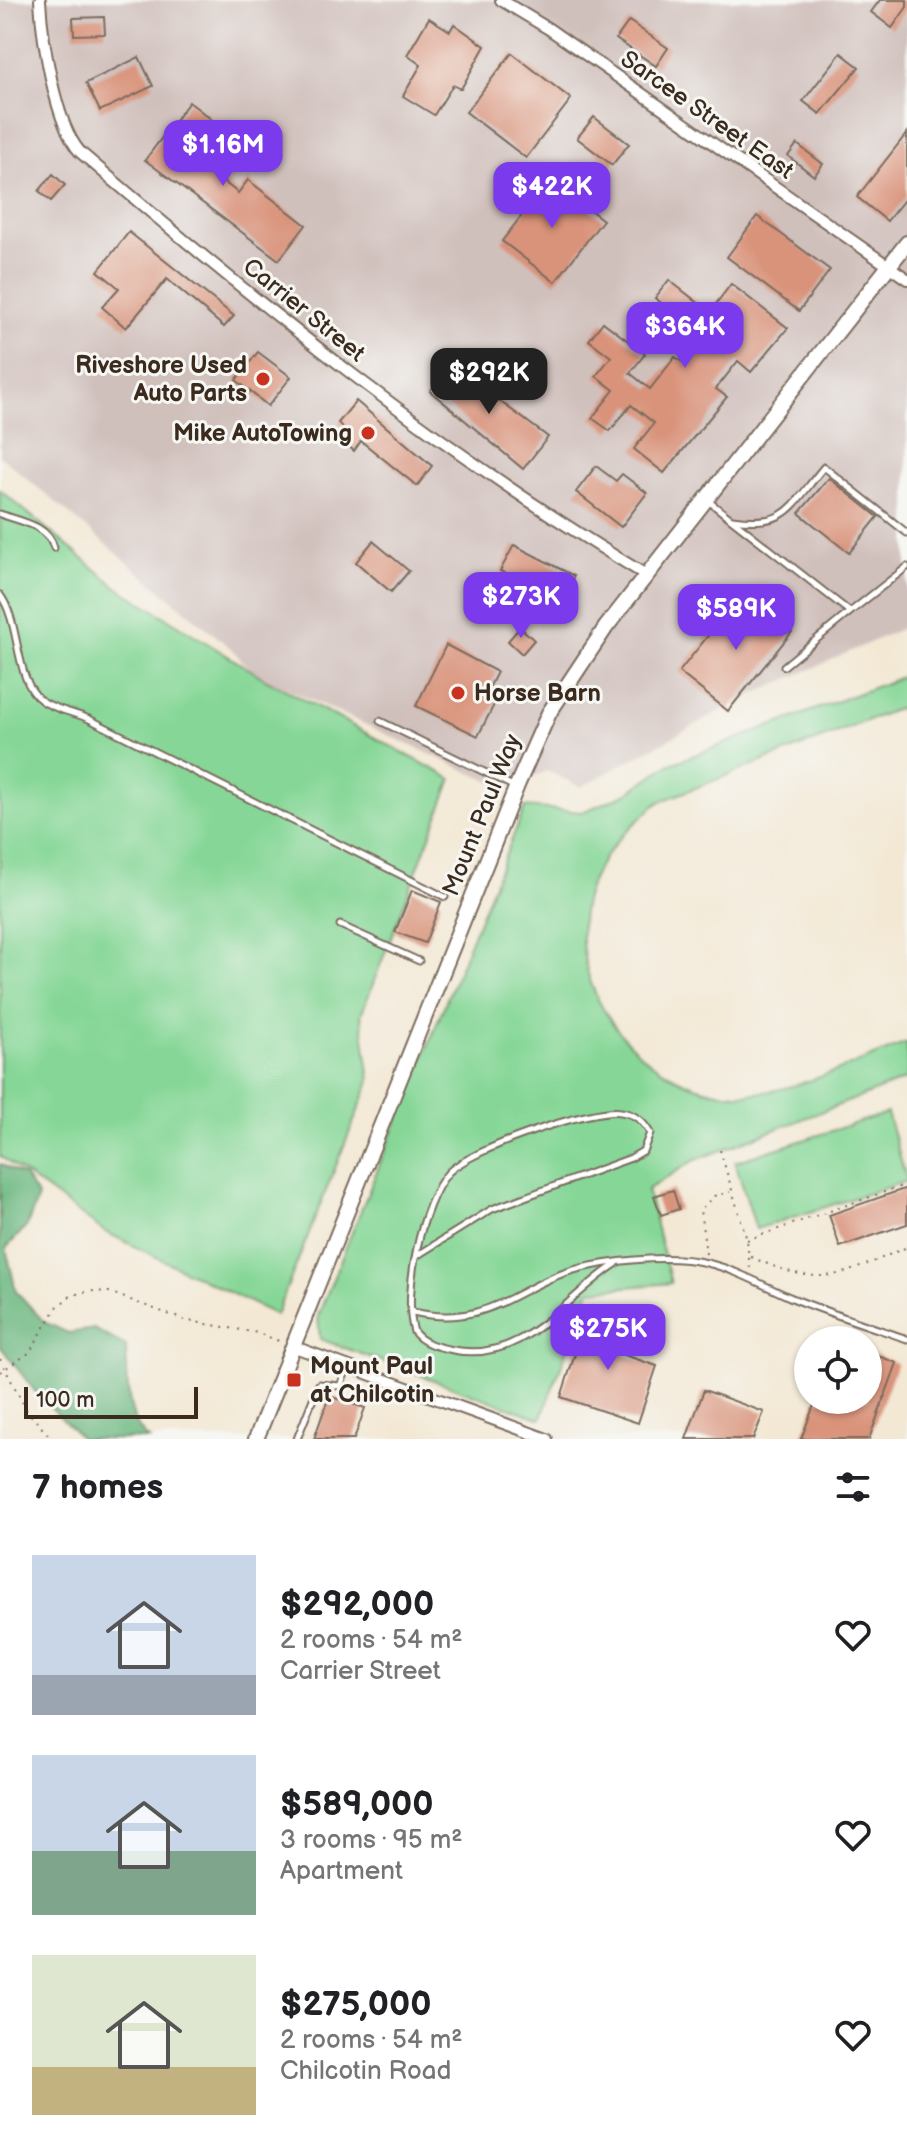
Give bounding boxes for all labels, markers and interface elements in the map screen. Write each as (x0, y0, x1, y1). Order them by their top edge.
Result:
street label: Sarcee Street East (615, 44, 800, 186)
pin: $1.16M (158, 120, 288, 188)
text: $1.16M (182, 130, 264, 161)
pin: $422K (496, 162, 608, 230)
text: $422K (511, 172, 593, 203)
street label: Carrier Street (237, 252, 371, 368)
pin: $364K (629, 302, 741, 370)
text: $364K (644, 312, 726, 343)
pin: $292K (433, 348, 545, 416)
place label: Riveshore Used Auto Parts (75, 351, 247, 408)
text: $292K (448, 358, 530, 389)
marker: Riveshore Used Auto Parts (254, 370, 272, 388)
place label: Mike AutoTowing (173, 419, 352, 448)
marker: Mike AutoTowing (359, 424, 377, 442)
pin: $273K (465, 572, 577, 640)
text: $273K (481, 582, 561, 613)
pin: $589K (680, 584, 792, 652)
text: $589K (696, 594, 776, 625)
place label: Horse Barn (474, 679, 601, 708)
marker: Horse Barn (449, 684, 467, 702)
street label: Mount Paul Way (436, 730, 528, 900)
pin: $275K (552, 1304, 664, 1372)
text: $275K (568, 1314, 648, 1345)
map controls (794, 1326, 882, 1414)
button: locate (794, 1326, 882, 1414)
place label: Mount Paul at Chilcotin (310, 1352, 434, 1409)
marker: Mount Paul at Chilcotin (285, 1371, 303, 1389)
scale bar (24, 1383, 198, 1419)
text: 100 m (36, 1387, 95, 1414)
icon: filters (831, 1465, 875, 1509)
text: 7 homes (32, 1467, 163, 1508)
text: $292,000 (280, 1584, 434, 1625)
icon: home (96, 1587, 192, 1683)
icon: heart (831, 1613, 875, 1657)
text: 2 rooms · 54 m² (280, 1625, 463, 1656)
text: Carrier Street (280, 1656, 441, 1687)
text: $589,000 (280, 1784, 433, 1825)
icon: home (96, 1787, 192, 1883)
icon: heart (831, 1813, 875, 1857)
text: 3 rooms · 95 m² (280, 1825, 462, 1856)
text: Apartment (280, 1856, 403, 1887)
text: $275,000 (280, 1984, 431, 2025)
icon: home (96, 1987, 192, 2083)
icon: heart (831, 2013, 875, 2057)
text: 2 rooms · 54 m² (280, 2025, 463, 2056)
text: Chilcotin Road (280, 2056, 451, 2087)

